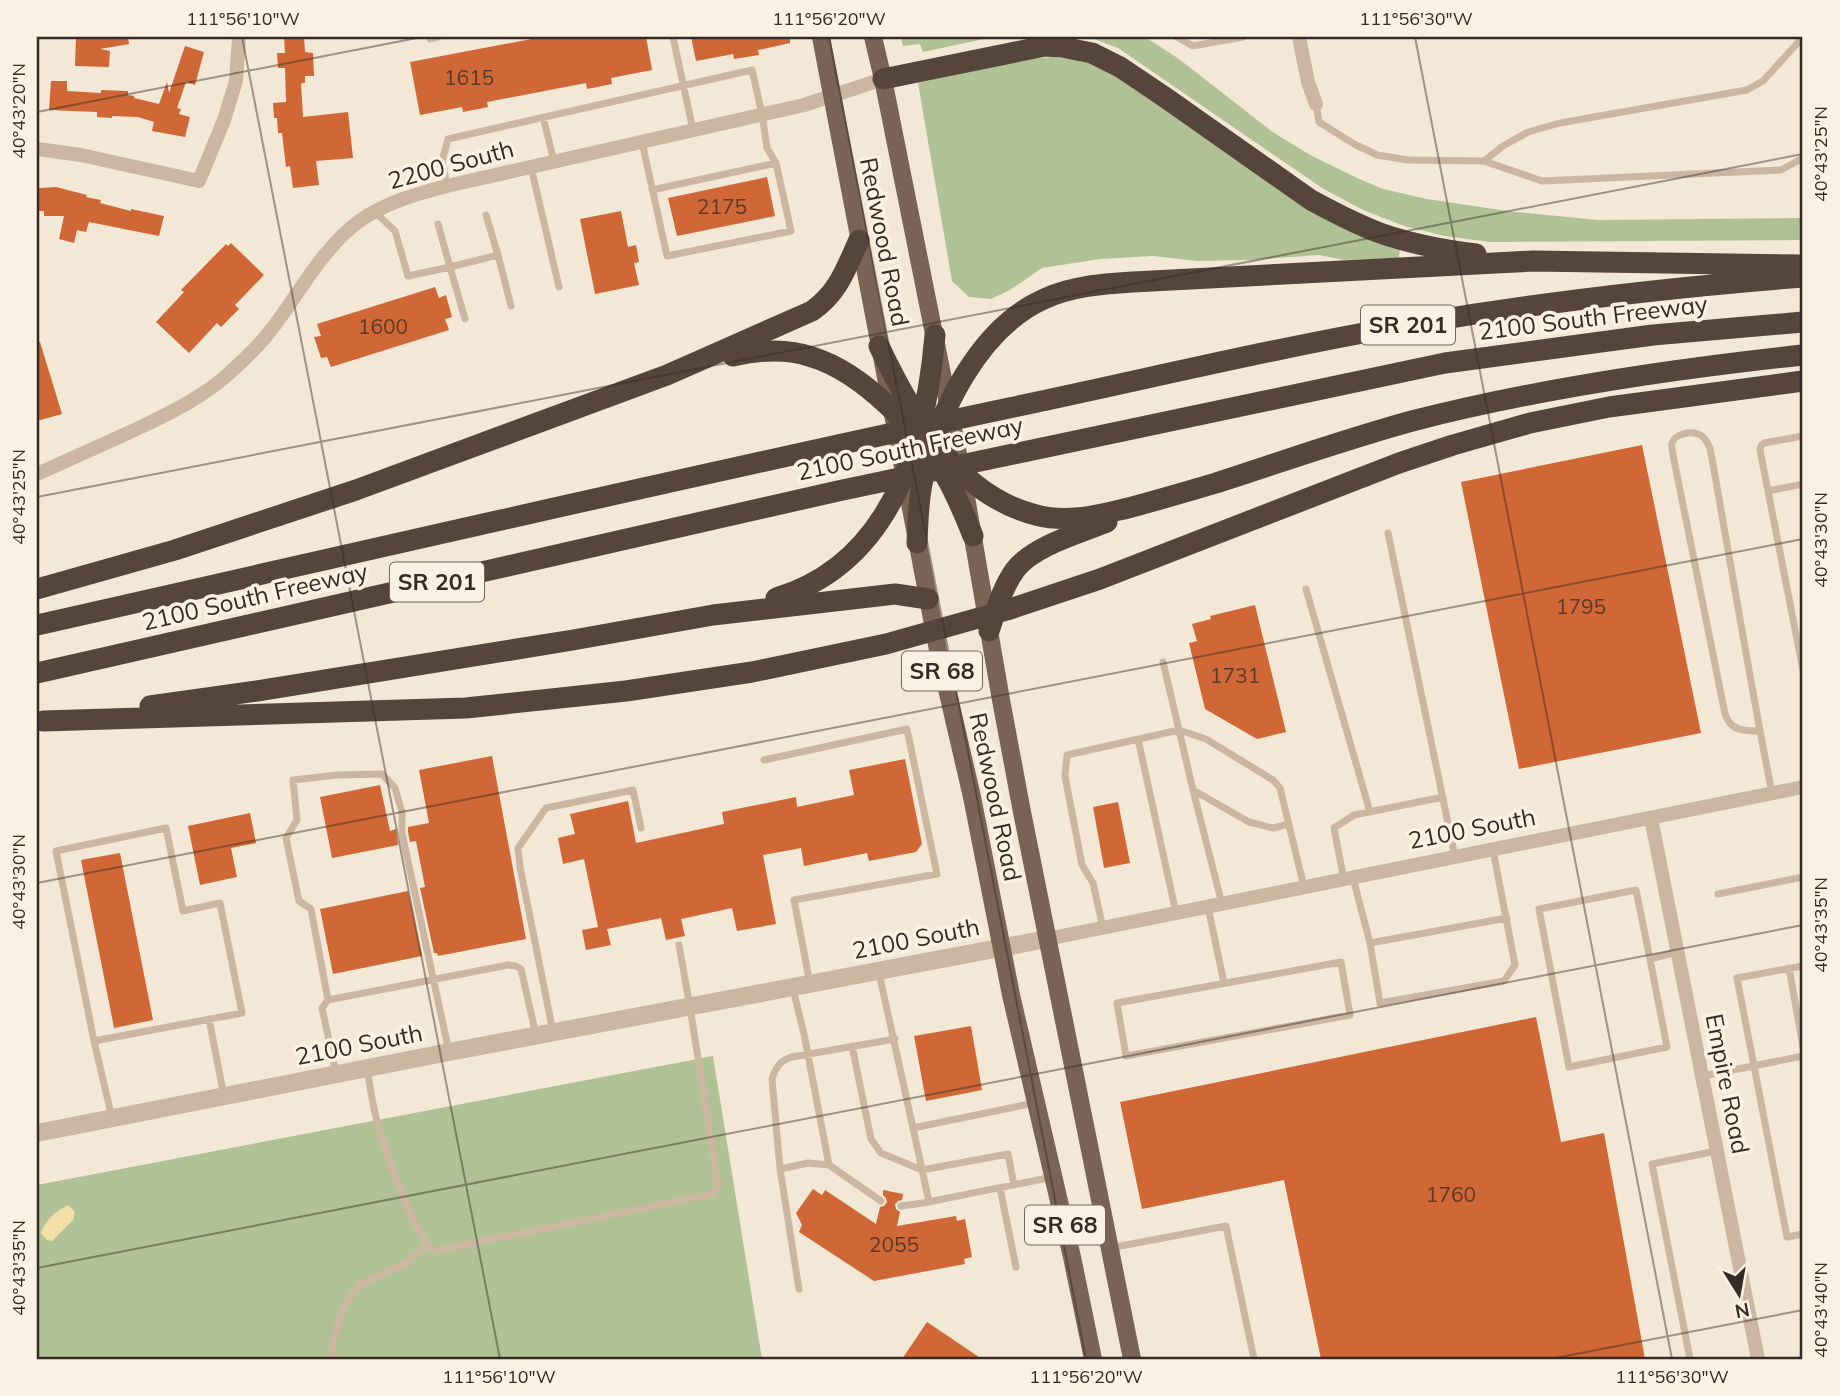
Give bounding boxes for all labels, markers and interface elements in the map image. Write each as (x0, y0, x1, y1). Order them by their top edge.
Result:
text: 111°56'10"W (186, 7, 300, 30)
text: 111°56'20"W (772, 7, 886, 30)
text: 111°56'30"W (1359, 7, 1473, 30)
text: 40°43'20"N (7, 63, 30, 159)
house number: 1615 (444, 64, 494, 90)
text: 40°43'25"N (1809, 106, 1832, 202)
street label: 2200 South (385, 133, 517, 195)
street label: Redwood Road (854, 155, 916, 329)
house number: 2175 (697, 193, 747, 219)
street label: 2100 South Freeway (1477, 288, 1709, 346)
road number: SR 201 (1361, 306, 1455, 344)
house number: 1600 (358, 313, 408, 339)
street label: 2100 South Freeway (794, 409, 1026, 487)
text: 40°43'25"N (7, 449, 30, 545)
text: 40°43'30"N (1809, 492, 1832, 588)
street label: 2100 South Freeway (139, 555, 371, 637)
road number: SR 201 (390, 562, 484, 602)
house number: 1795 (1556, 593, 1606, 619)
road number: SR 68 (902, 652, 982, 691)
house number: 1731 (1210, 662, 1260, 688)
street label: Redwood Road (963, 710, 1028, 884)
street label: 2100 South (1406, 801, 1538, 855)
text: 40°43'30"N (7, 834, 30, 930)
text: 40°43'35"N (1809, 877, 1832, 973)
street label: 2100 South (850, 911, 982, 965)
street label: Empire Road (1700, 1011, 1756, 1156)
street label: 2100 South (293, 1017, 425, 1071)
house number: 1760 (1426, 1181, 1476, 1207)
road number: SR 68 (1025, 1206, 1105, 1244)
text: 40°43'35"N (7, 1220, 30, 1316)
house number: 2055 (869, 1231, 919, 1257)
north arrow (1703, 1260, 1773, 1330)
text: 40°43'40"N (1809, 1262, 1832, 1358)
text: N (1733, 1298, 1752, 1324)
text: 111°56'10"W (442, 1365, 556, 1388)
text: 111°56'20"W (1029, 1365, 1143, 1388)
text: 111°56'30"W (1615, 1365, 1729, 1388)

